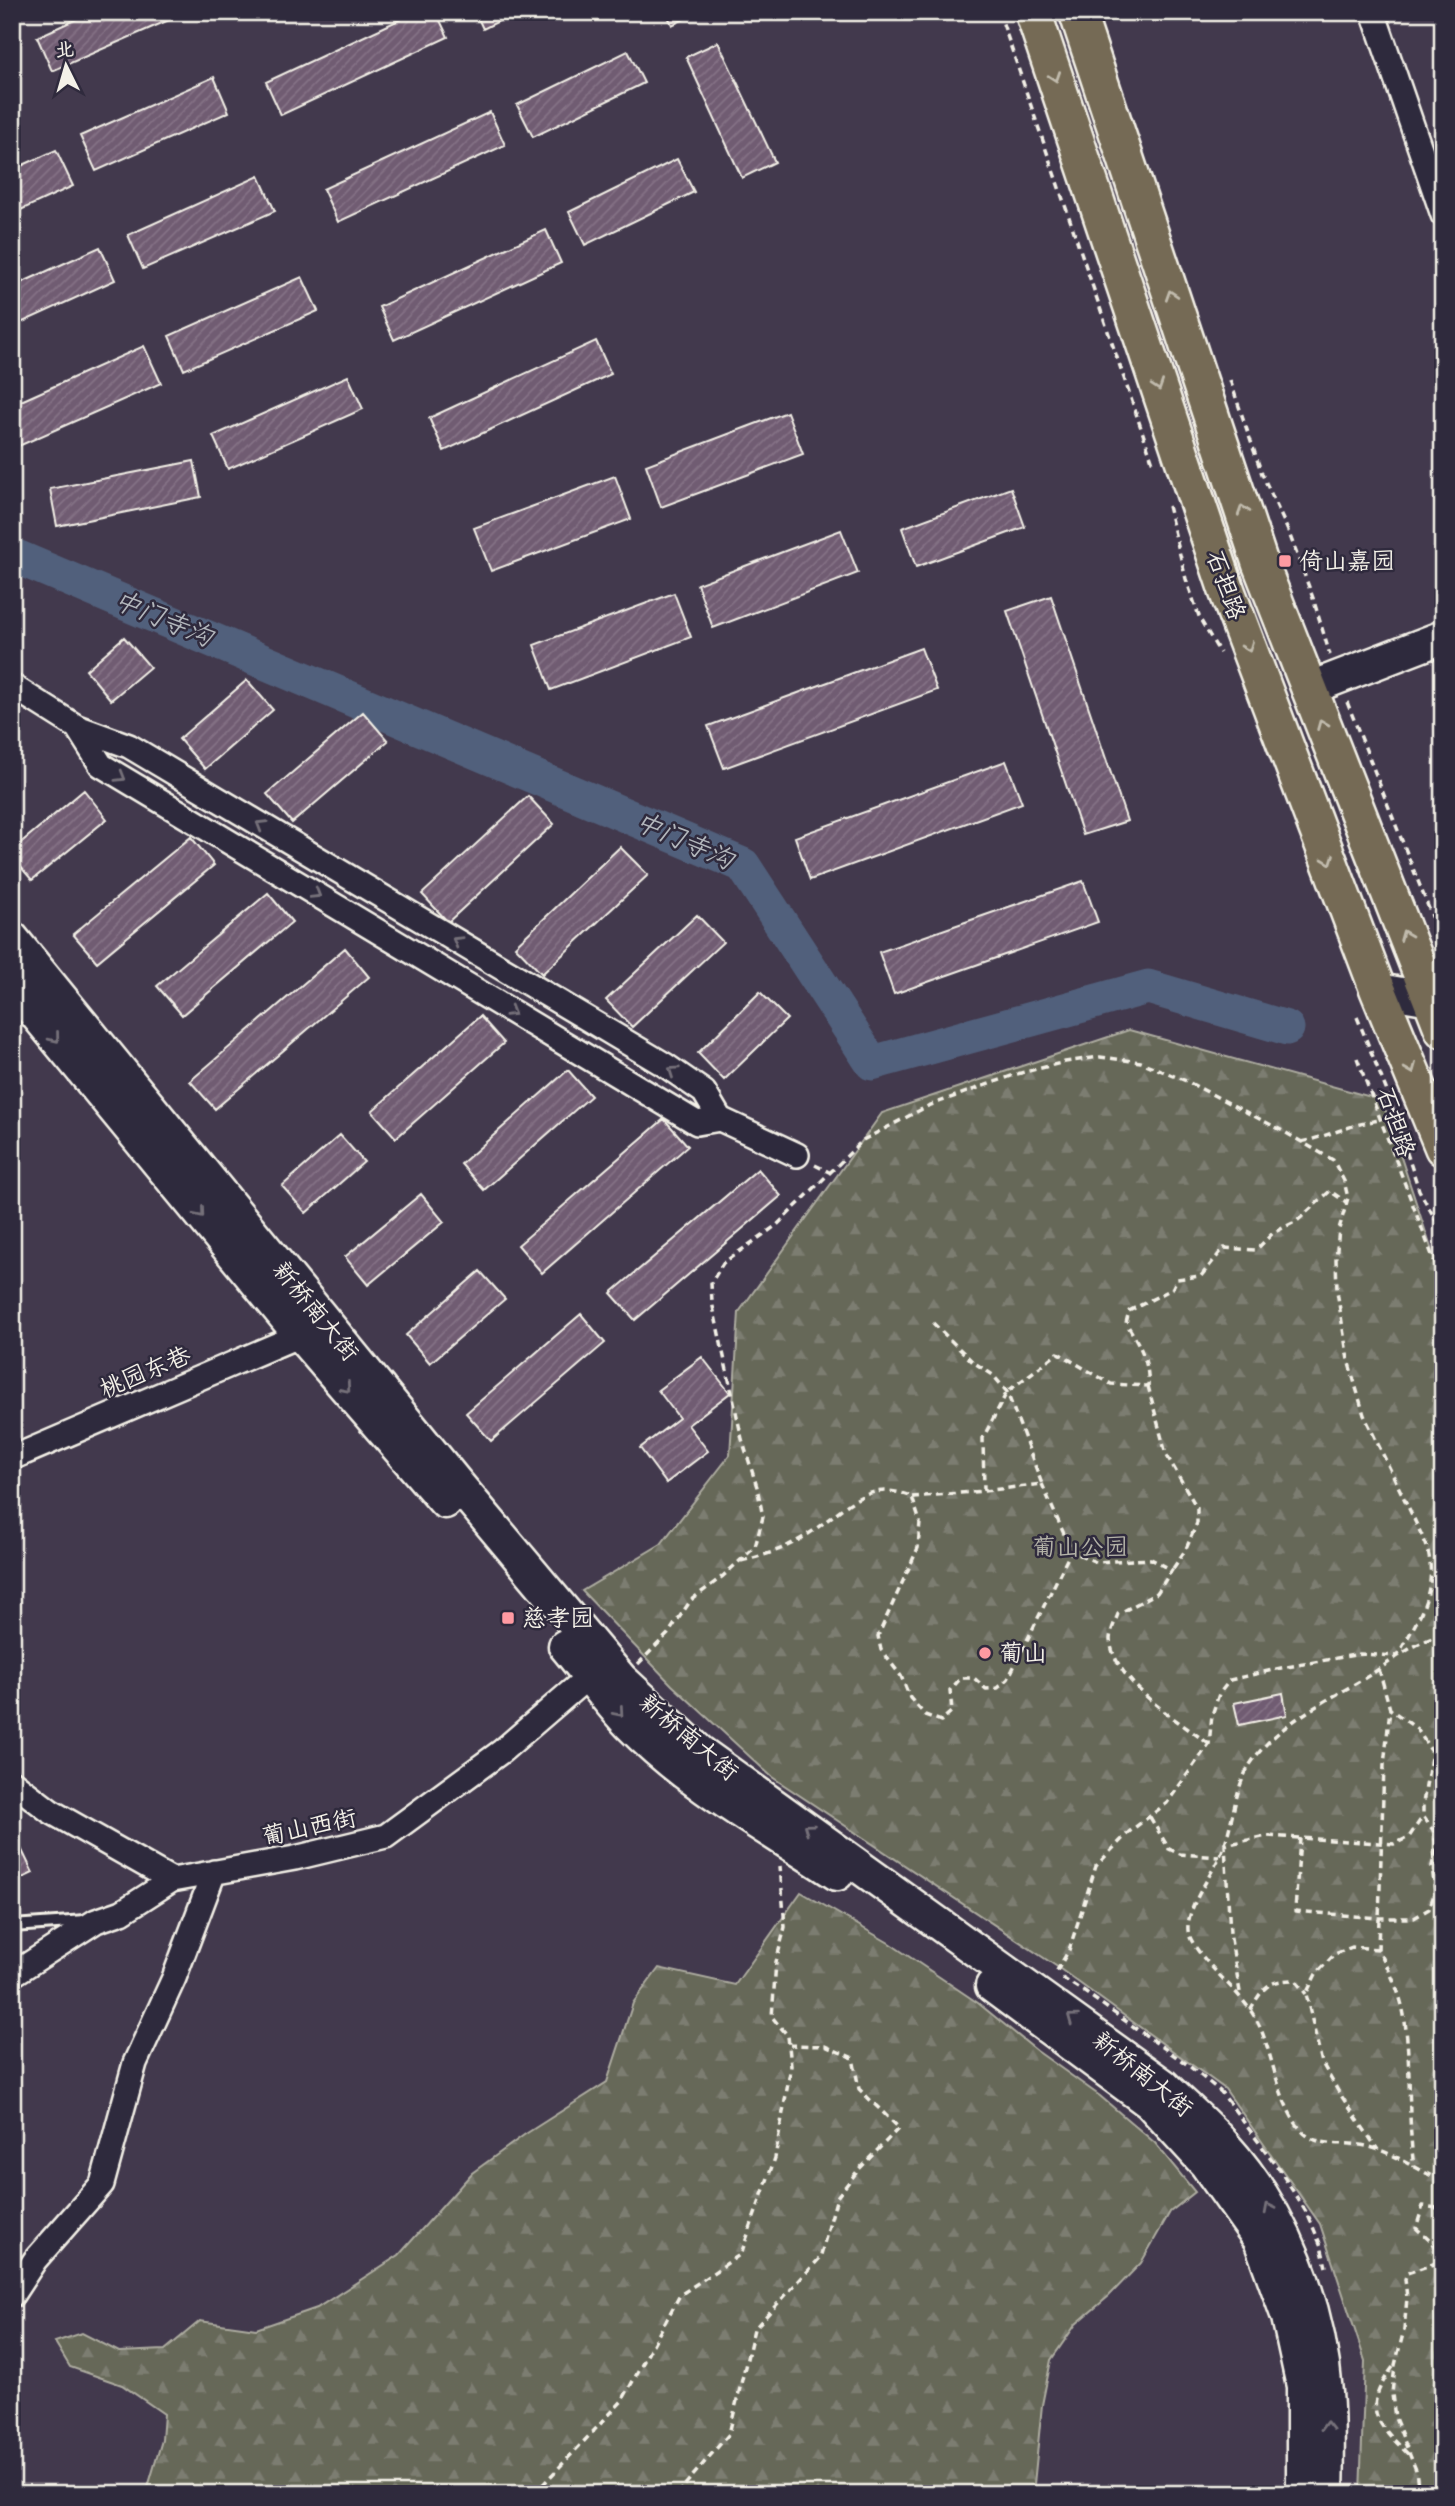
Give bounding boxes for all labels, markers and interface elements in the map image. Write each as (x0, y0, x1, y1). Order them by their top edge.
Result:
north arrow (32, 32, 102, 102)
text: 北 (54, 38, 75, 62)
one-way arrow (1047, 70, 1061, 83)
one-way arrow (1165, 289, 1179, 301)
one-way arrow (1150, 379, 1164, 391)
one-way arrow (1236, 505, 1251, 517)
street label: 石担路 (1201, 546, 1251, 624)
place label: 倚山嘉园 (1299, 547, 1395, 575)
marker: 倚山嘉园 (1277, 553, 1293, 569)
water label: 中门寺沟 (109, 585, 219, 654)
one-way arrow (1240, 640, 1254, 653)
one-way arrow (1316, 718, 1330, 730)
one-way arrow (113, 769, 126, 782)
water label: 中门寺沟 (630, 806, 739, 877)
one-way arrow (256, 820, 269, 833)
one-way arrow (1321, 853, 1335, 865)
one-way arrow (308, 886, 321, 899)
one-way arrow (1400, 930, 1414, 942)
one-way arrow (451, 937, 464, 950)
one-way arrow (503, 1003, 516, 1016)
one-way arrow (47, 1030, 60, 1042)
one-way arrow (1402, 1062, 1416, 1074)
one-way arrow (668, 1067, 681, 1079)
street label: 石担路 (1371, 1083, 1421, 1161)
one-way arrow (191, 1206, 204, 1218)
street label: 新桥南大街 (267, 1256, 365, 1366)
street label: 桃园东巷 (95, 1340, 195, 1404)
one-way arrow (338, 1379, 350, 1392)
park label: 葡山公园 (1032, 1533, 1128, 1561)
place label: 慈孝园 (522, 1604, 594, 1632)
marker: 慈孝园 (500, 1610, 516, 1626)
place label: 葡山 (999, 1639, 1047, 1667)
marker: 葡山 (977, 1645, 993, 1661)
street label: 新桥南大街 (634, 1688, 744, 1786)
one-way arrow (611, 1703, 623, 1716)
street label: 葡山西街 (259, 1803, 359, 1851)
one-way arrow (803, 1824, 816, 1836)
one-way arrow (1067, 2014, 1080, 2026)
street label: 新桥南大街 (1088, 2025, 1198, 2123)
one-way arrow (1264, 2203, 1277, 2215)
one-way arrow (1319, 2420, 1335, 2430)

